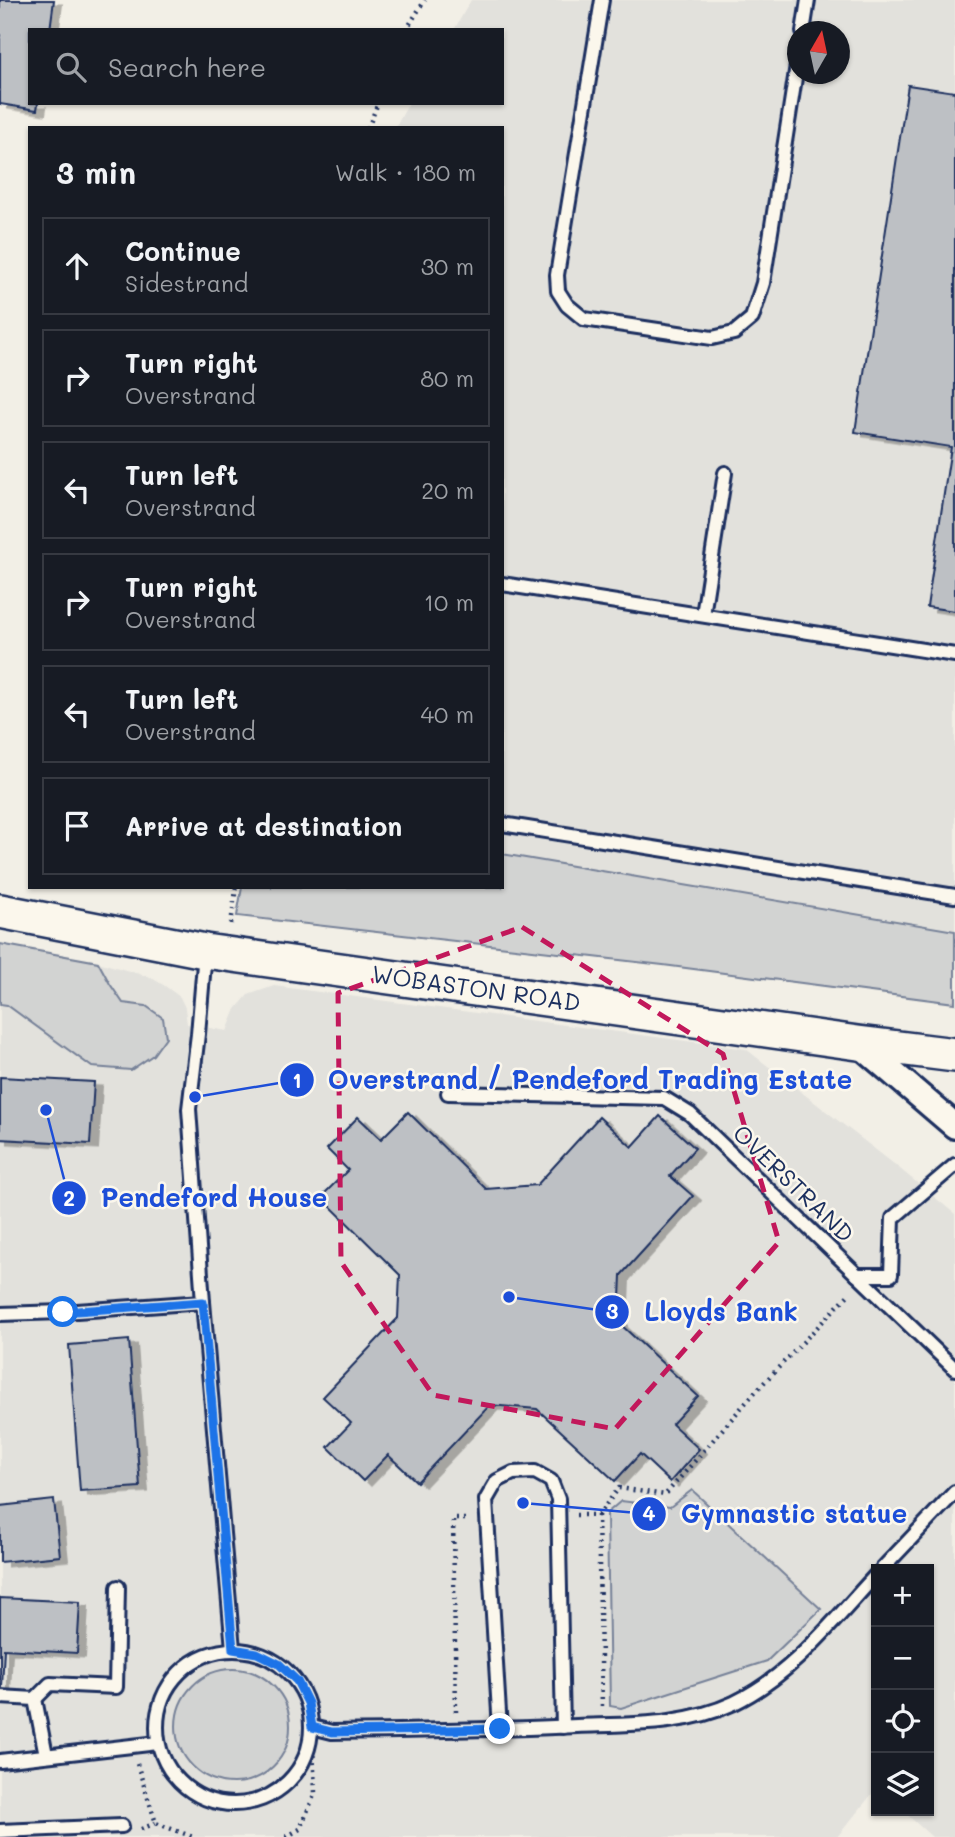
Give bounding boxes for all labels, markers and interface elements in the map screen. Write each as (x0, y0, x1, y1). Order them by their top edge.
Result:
north arrow (787, 21, 850, 84)
search box (28, 28, 504, 105)
icon: search (52, 48, 90, 86)
text: Search here (108, 50, 266, 84)
text: 3 min (56, 152, 136, 192)
text: Walk · 180 m (335, 157, 476, 187)
text: Continue (125, 234, 241, 268)
icon: ahead (58, 247, 96, 285)
text: 30 m (421, 251, 474, 281)
text: Sidestrand (125, 268, 248, 298)
text: Turn right (125, 346, 258, 380)
icon: right (58, 359, 96, 397)
text: 80 m (420, 363, 474, 393)
text: Overstrand (125, 380, 256, 410)
text: Turn left (125, 458, 238, 492)
icon: left (58, 471, 96, 509)
text: 20 m (421, 475, 474, 505)
text: Overstrand (125, 492, 256, 522)
text: Turn right (125, 570, 258, 604)
icon: right (58, 583, 96, 621)
text: 10 m (424, 587, 474, 617)
text: Overstrand (125, 604, 256, 634)
text: Turn left (125, 682, 238, 716)
icon: left (58, 695, 96, 733)
text: 40 m (421, 699, 474, 729)
text: Overstrand (125, 716, 256, 746)
icon: arrive (58, 807, 96, 845)
text: Arrive at destination (125, 809, 402, 843)
street label: WOBASTON ROAD (370, 958, 583, 1018)
callout: Overstrand / Pendeford Trading Estate (279, 1057, 867, 1104)
text: Overstrand / Pendeford Trading Estate (328, 1062, 852, 1096)
text: 1 (292, 1066, 302, 1093)
street label: OVERSTRAND (727, 1117, 861, 1248)
callout: Pendeford House (52, 1175, 341, 1222)
text: Pendeford House (101, 1180, 327, 1214)
text: 2 (63, 1184, 75, 1211)
callout: Lloyds Bank (595, 1288, 811, 1335)
text: Lloyds Bank (644, 1294, 798, 1328)
route start (47, 1296, 78, 1327)
text: 3 (606, 1297, 618, 1324)
callout: Gymnastic statue (632, 1490, 921, 1537)
text: Gymnastic statue (681, 1496, 907, 1530)
text: 4 (642, 1499, 656, 1526)
map controls (871, 1564, 934, 1816)
button: + (871, 1564, 934, 1627)
button: − (871, 1627, 934, 1690)
button: locate (871, 1690, 934, 1753)
route end (484, 1713, 515, 1744)
button: layers (871, 1753, 934, 1816)

